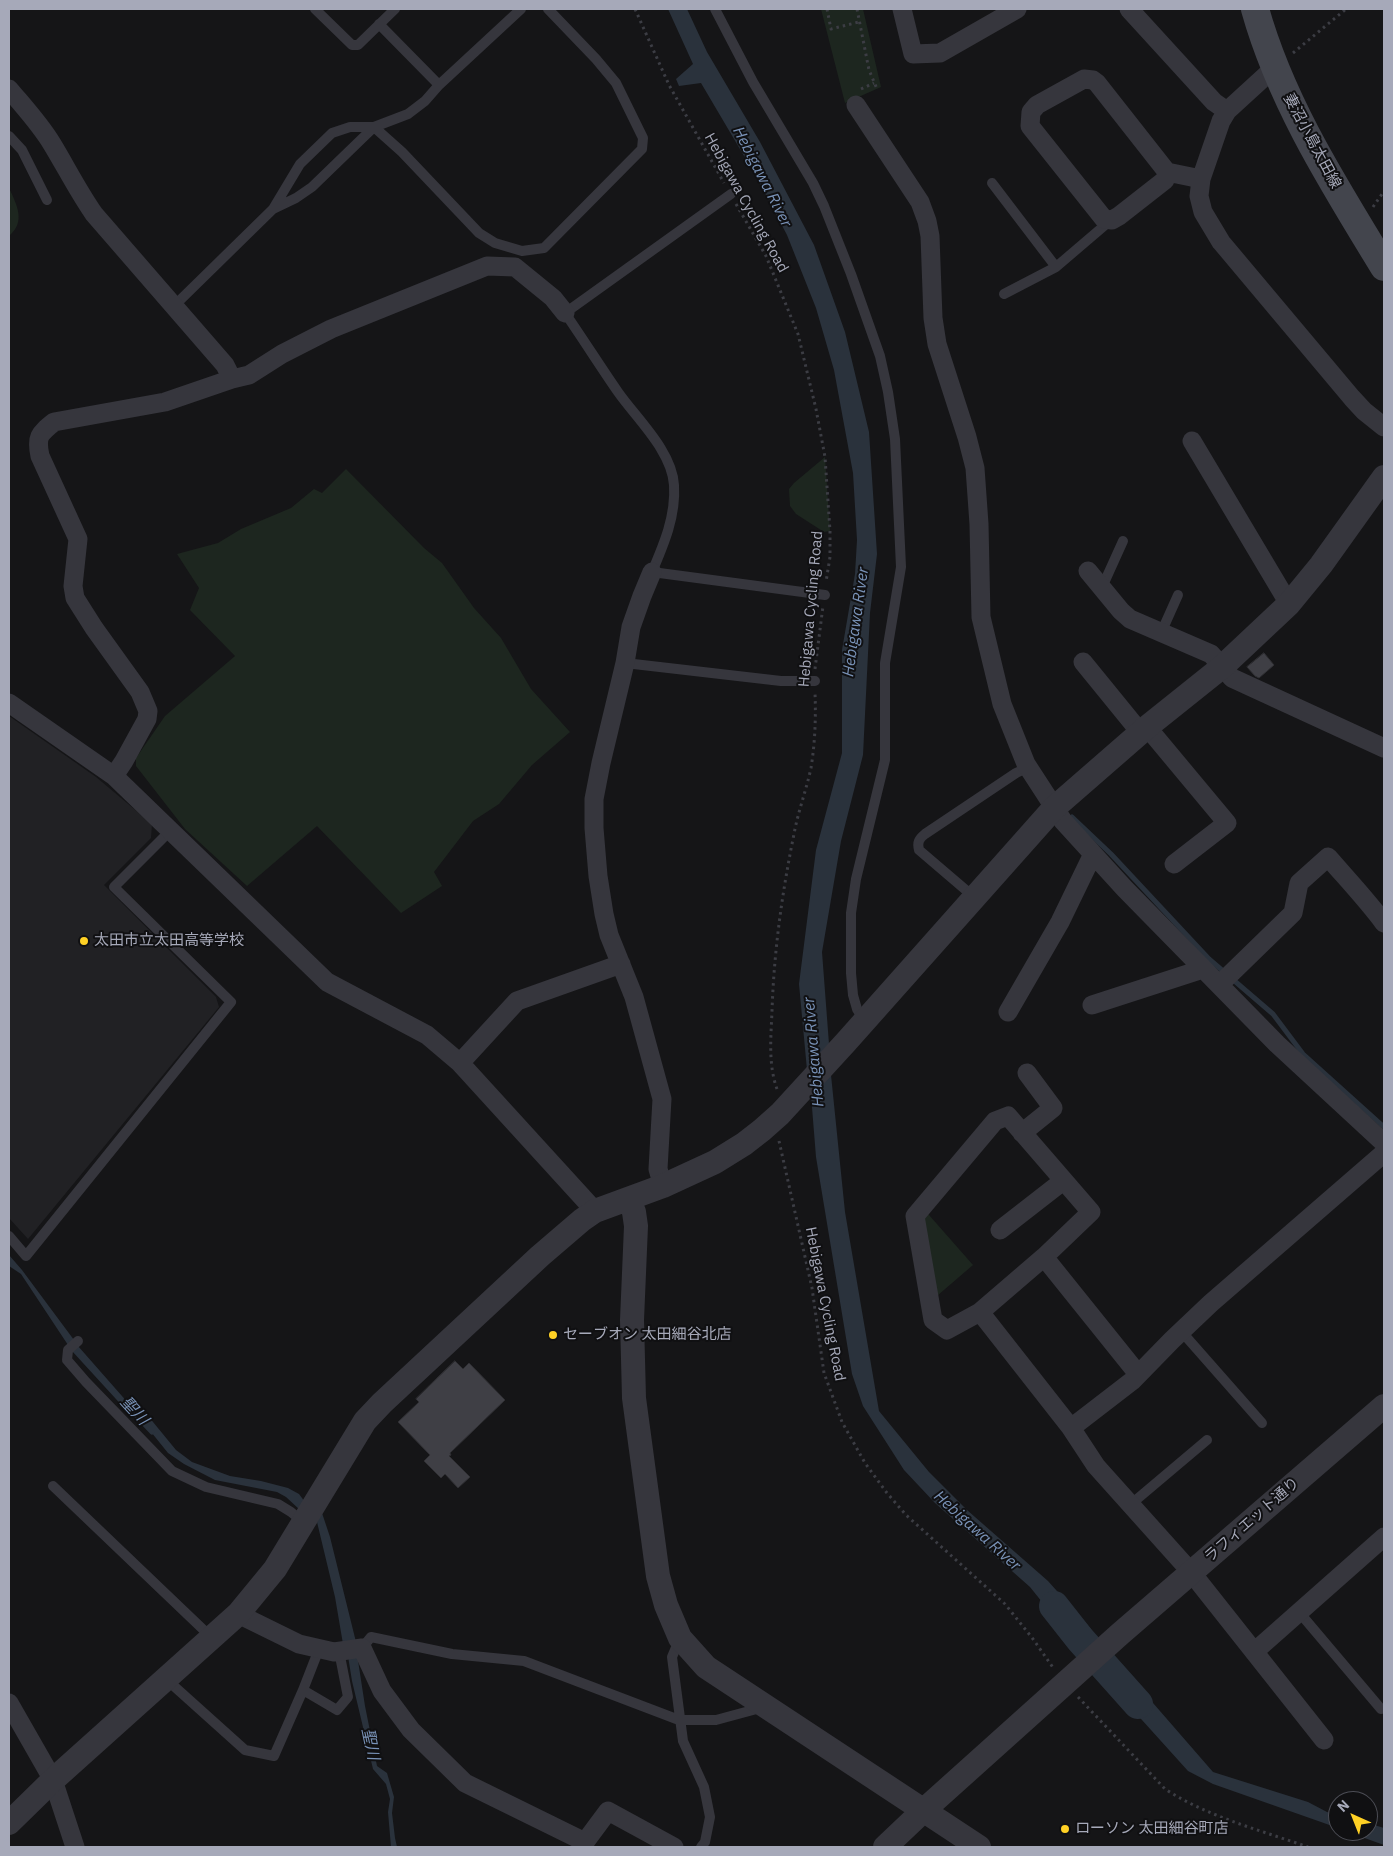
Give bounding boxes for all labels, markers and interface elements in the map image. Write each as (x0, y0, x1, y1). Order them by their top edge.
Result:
street label: 妻沼小島太田線 (1279, 90, 1345, 192)
water label: Hebigawa River (728, 123, 796, 231)
street label: Hebigawa Cycling Road (700, 130, 792, 276)
street label: Hebigawa Cycling Road (795, 530, 827, 688)
water label: Hebigawa River (839, 566, 873, 678)
place label: 太田市立太田高等学校 (94, 932, 244, 950)
marker: 太田市立太田高等学校 (78, 935, 90, 947)
water label: Hebigawa River (800, 996, 828, 1108)
street label: Hebigawa Cycling Road (801, 1225, 849, 1383)
place label: セーブオン 太田細谷北店 (563, 1326, 732, 1344)
marker: セーブオン 太田細谷北店 (547, 1329, 559, 1341)
water label: 聖川 (116, 1393, 152, 1429)
street label: ラフィエット通り (1201, 1474, 1303, 1566)
water label: Hebigawa River (930, 1487, 1024, 1575)
water label: 聖川 (357, 1726, 383, 1762)
north arrow (1328, 1791, 1378, 1841)
text: N (1333, 1796, 1353, 1816)
place label: ローソン 太田細谷町店 (1075, 1820, 1229, 1838)
marker: ローソン 太田細谷町店 (1059, 1823, 1071, 1835)

